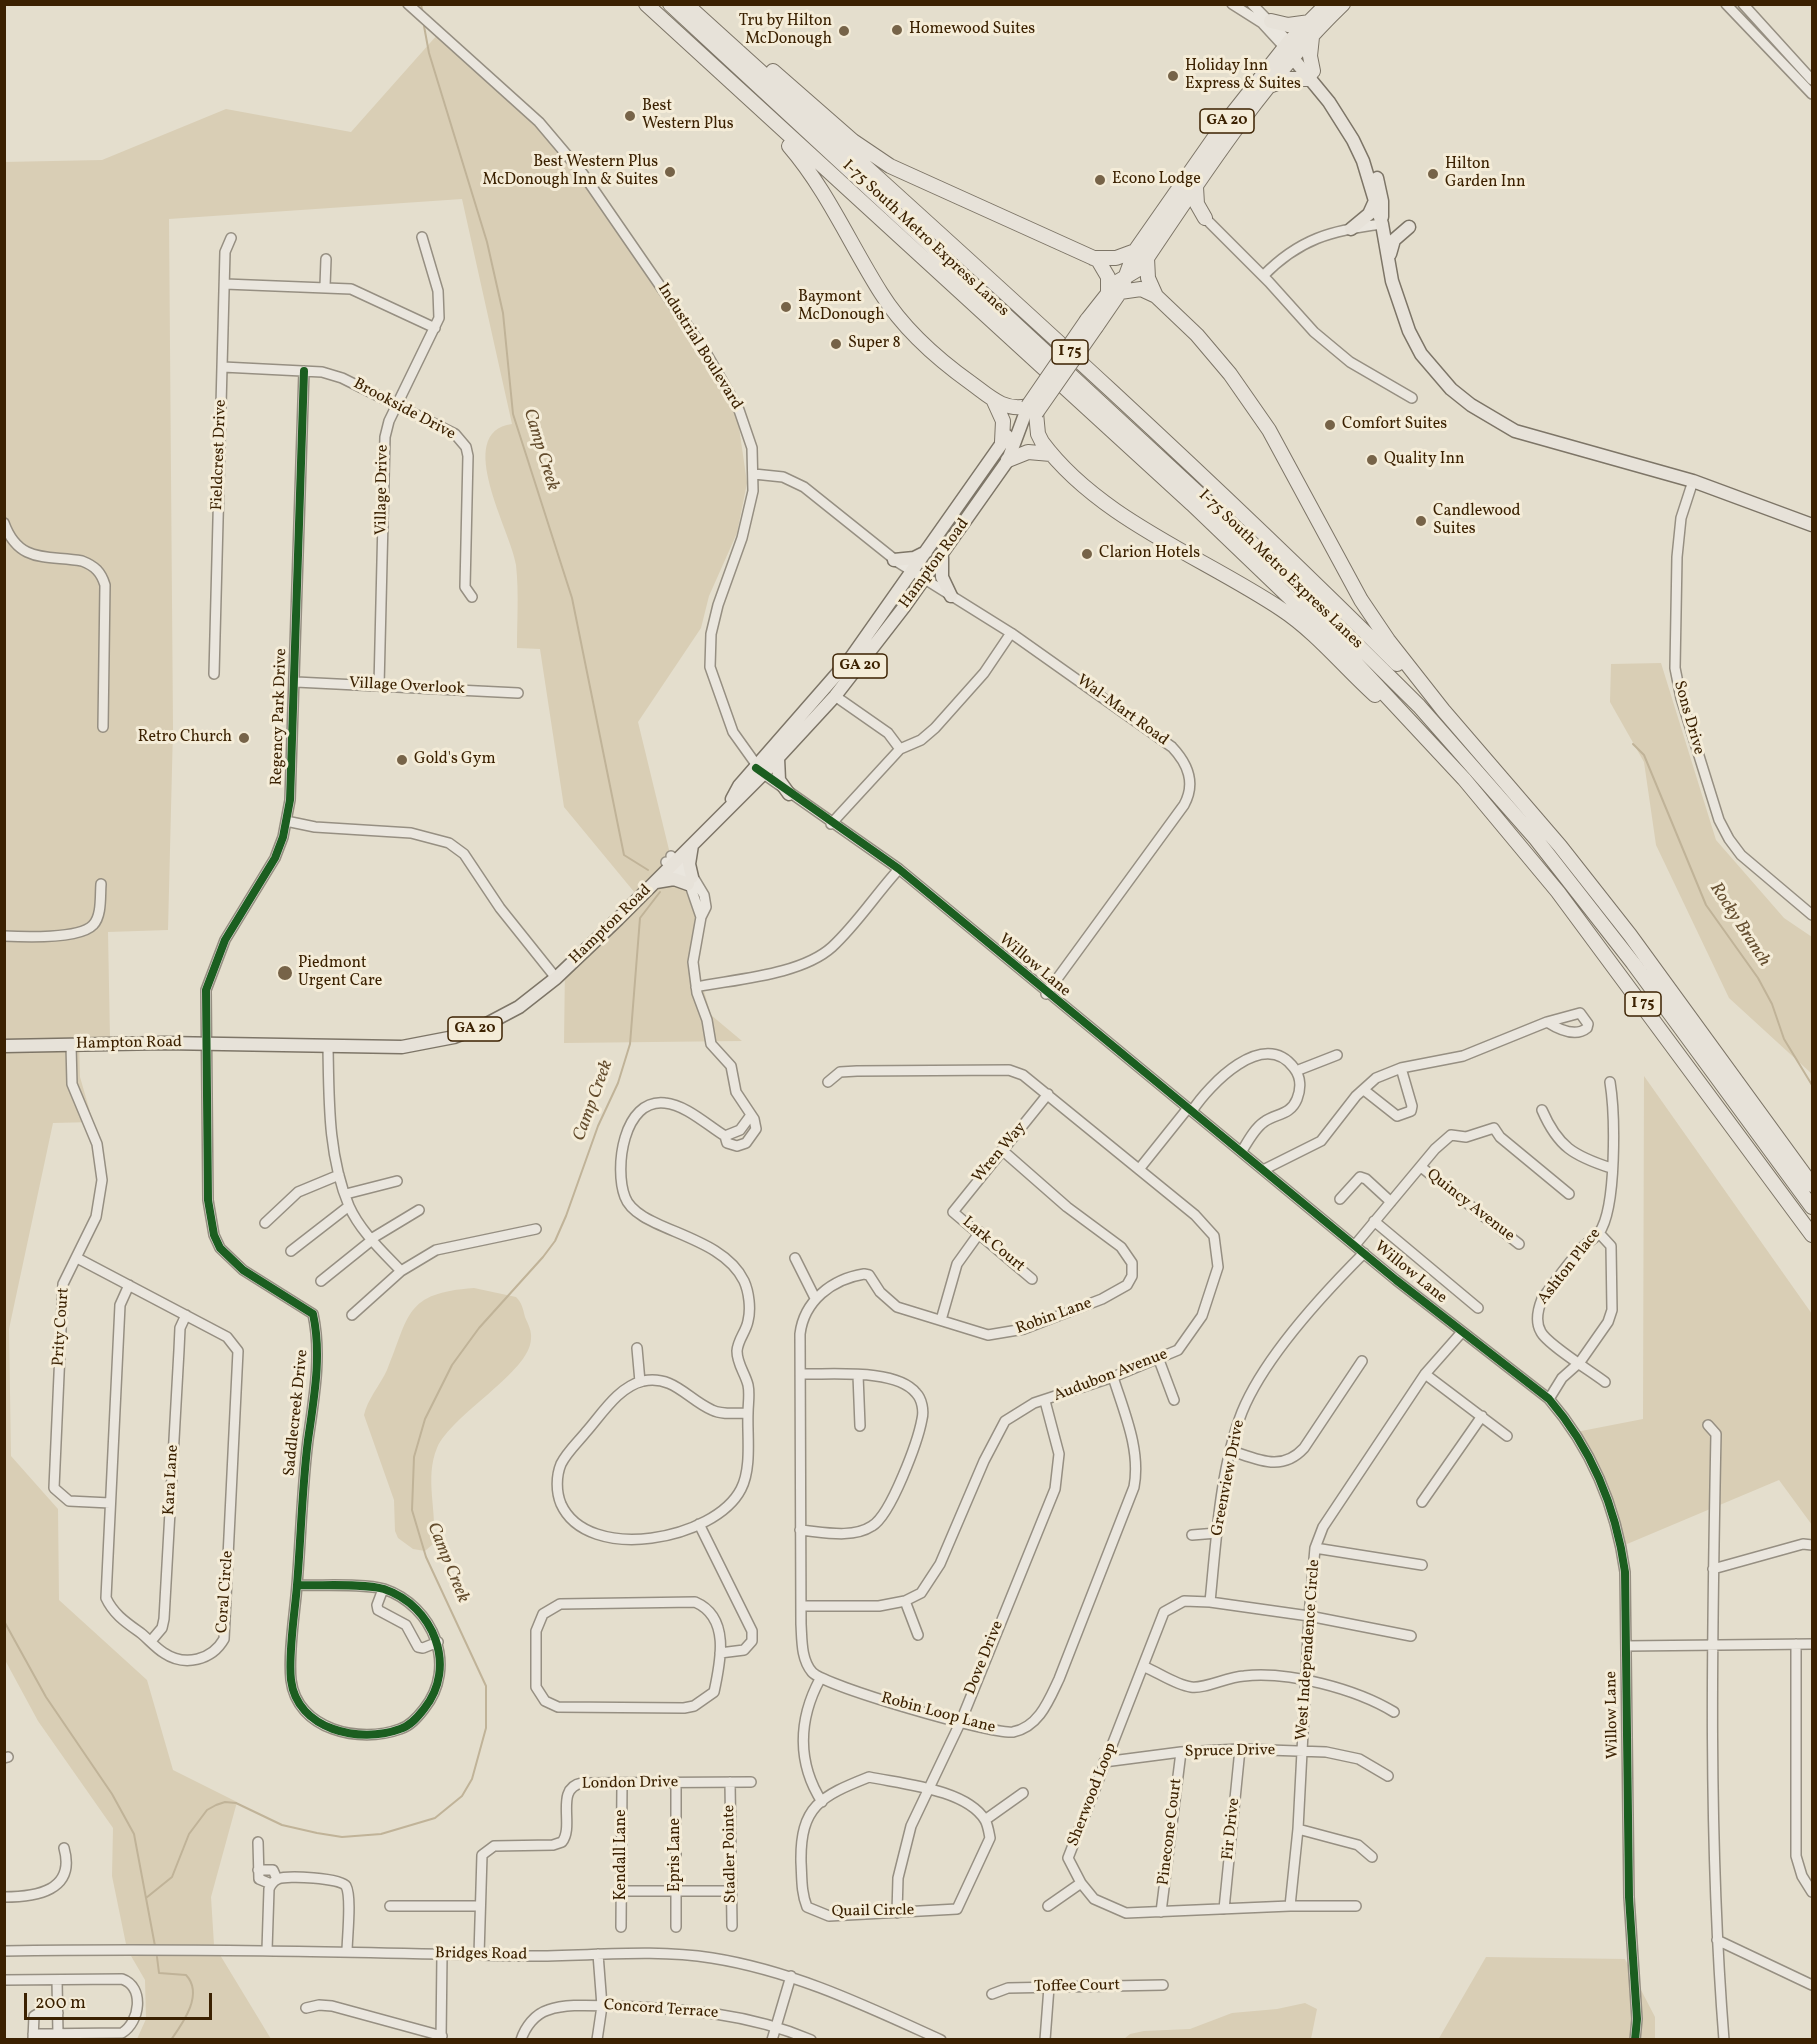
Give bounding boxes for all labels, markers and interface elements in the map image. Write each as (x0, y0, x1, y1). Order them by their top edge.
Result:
place label: Tru by Hilton McDonough (739, 12, 832, 50)
place label: Homewood Suites (909, 20, 1035, 40)
marker: Homewood Suites (890, 23, 904, 37)
marker: Tru by Hilton McDonough (837, 24, 851, 38)
place label: Holiday Inn Express & Suites (1185, 57, 1301, 95)
marker: Holiday Inn Express & Suites (1166, 69, 1180, 83)
place label: Best Western Plus (642, 97, 734, 135)
marker: Best Western Plus (623, 109, 637, 123)
road number: GA 20 (1200, 109, 1254, 133)
place label: Best Western Plus McDonough Inn & Suites (482, 153, 658, 191)
place label: Hilton Garden Inn (1445, 155, 1525, 193)
street label: I-75 South Metro Express Lanes (838, 157, 1012, 321)
marker: Best Western Plus McDonough Inn & Suites (663, 165, 677, 179)
marker: Hilton Garden Inn (1426, 167, 1440, 181)
place label: Econo Lodge (1112, 170, 1201, 190)
marker: Econo Lodge (1093, 173, 1107, 187)
street label: Industrial Boulevard (652, 280, 746, 414)
place label: Baymont McDonough (798, 288, 885, 326)
marker: Baymont McDonough (779, 300, 793, 314)
place label: Super 8 (848, 334, 901, 354)
marker: Super 8 (829, 337, 843, 351)
road number: I 75 (1052, 340, 1088, 364)
street label: Brookside Drive (350, 375, 458, 445)
street label: Fieldcrest Drive (208, 399, 232, 511)
water label: Camp Creek (517, 406, 563, 494)
place label: Comfort Suites (1342, 415, 1447, 435)
marker: Comfort Suites (1323, 418, 1337, 432)
street label: Village Drive (373, 445, 393, 535)
place label: Quality Inn (1384, 450, 1465, 470)
marker: Quality Inn (1365, 453, 1379, 467)
street label: I-75 South Metro Express Lanes (1194, 486, 1366, 654)
place label: Candlewood Suites (1433, 502, 1520, 540)
marker: Candlewood Suites (1414, 514, 1428, 528)
street label: Hampton Road (896, 515, 974, 613)
place label: Clarion Hotels (1099, 544, 1200, 564)
marker: Clarion Hotels (1080, 547, 1094, 561)
street label: Regency Park Drive (268, 648, 292, 786)
road number: GA 20 (833, 654, 887, 678)
street label: Wal-Mart Road (1072, 671, 1172, 751)
street label: Village Overlook (349, 674, 465, 700)
street label: Sons Drive (1668, 679, 1708, 757)
place label: Retro Church (138, 728, 232, 748)
marker: Retro Church (237, 731, 251, 745)
place label: Gold's Gym (414, 750, 496, 770)
marker: Gold's Gym (395, 753, 409, 767)
water label: Rocky Branch (1704, 879, 1774, 971)
street label: Hampton Road (566, 881, 656, 969)
street label: Willow Lane (994, 930, 1074, 1002)
place label: Piedmont Urgent Care (298, 954, 382, 992)
marker: Piedmont Urgent Care (276, 964, 294, 982)
road number: I 75 (1625, 992, 1661, 1016)
road number: GA 20 (448, 1017, 502, 1041)
street label: Hampton Road (76, 1033, 182, 1055)
water label: Camp Creek (569, 1058, 619, 1144)
street label: Wren Way (969, 1119, 1031, 1187)
street label: Quincy Avenue (1422, 1166, 1518, 1246)
street label: Lark Court (958, 1213, 1028, 1277)
street label: Ashton Place (1534, 1225, 1606, 1309)
street label: Willow Lane (1370, 1238, 1450, 1308)
street label: Prity Court (50, 1287, 74, 1367)
street label: Robin Lane (1013, 1294, 1095, 1340)
street label: Audubon Avenue (1051, 1345, 1171, 1407)
street label: Saddlecreek Drive (281, 1349, 313, 1477)
street label: Greenview Drive (1208, 1418, 1250, 1538)
street label: Kara Lane (161, 1444, 183, 1516)
water label: Camp Creek (421, 1520, 473, 1606)
street label: Coral Circle (214, 1550, 238, 1634)
street label: West Independence Circle (1293, 1559, 1325, 1741)
street label: Dove Drive (961, 1618, 1009, 1698)
street label: Willow Lane (1603, 1671, 1623, 1759)
street label: Robin Loop Lane (879, 1689, 997, 1739)
street label: Sherwood Loop (1064, 1741, 1122, 1849)
street label: Spruce Drive (1184, 1742, 1276, 1762)
street label: London Drive (582, 1774, 678, 1794)
street label: Pinecone Court (1155, 1777, 1187, 1887)
street label: Fir Drive (1219, 1797, 1245, 1861)
street label: Stadler Pointe (721, 1805, 741, 1903)
street label: Kendall Lane (612, 1809, 632, 1901)
street label: Epris Lane (666, 1818, 686, 1892)
street label: Quail Circle (832, 1902, 914, 1922)
street label: Bridges Road (435, 1945, 527, 1965)
street label: Toffee Court (1034, 1977, 1120, 1997)
scale bar (27, 1981, 214, 2019)
text: 200 m (35, 1991, 86, 2016)
street label: Concord Terrace (603, 1996, 719, 2024)

